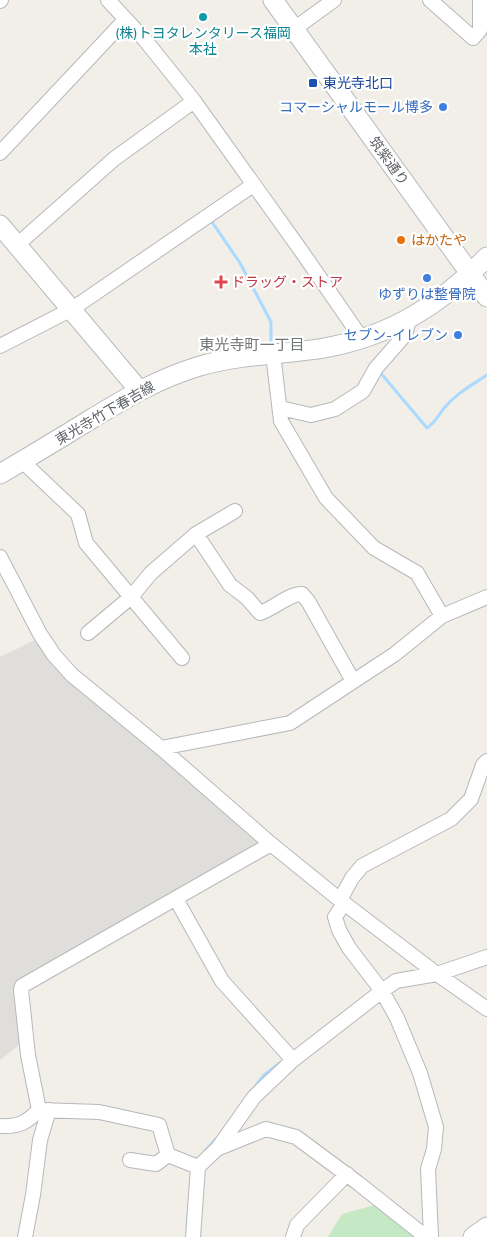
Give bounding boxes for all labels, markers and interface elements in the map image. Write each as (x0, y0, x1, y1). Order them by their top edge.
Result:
marker: (株)トヨタレンタリース福岡 本社 (197, 11, 209, 23)
place label: (株)トヨタレンタリース福岡 本社 (115, 24, 291, 58)
place label: 東光寺北口 (323, 74, 393, 92)
marker: 東光寺北口 (307, 77, 319, 89)
place label: コマーシャルモール博多 (279, 98, 433, 116)
marker: コマーシャルモール博多 (437, 101, 449, 113)
street label: 筑紫通り (365, 133, 413, 189)
place label: はかたや (411, 231, 467, 249)
marker: はかたや (395, 234, 407, 246)
marker: ゆずりは整骨院 (421, 272, 433, 284)
place label: ドラッグ・ストア (231, 273, 343, 291)
marker: ドラッグ・ストア (215, 276, 227, 288)
place label: ゆずりは整骨院 (378, 285, 476, 303)
place label: セブン-イレブン (344, 326, 448, 344)
marker: セブン-イレブン (452, 329, 464, 341)
district label: 東光寺町一丁目 (199, 335, 305, 354)
street label: 東光寺竹下春吉線 (52, 377, 158, 449)

